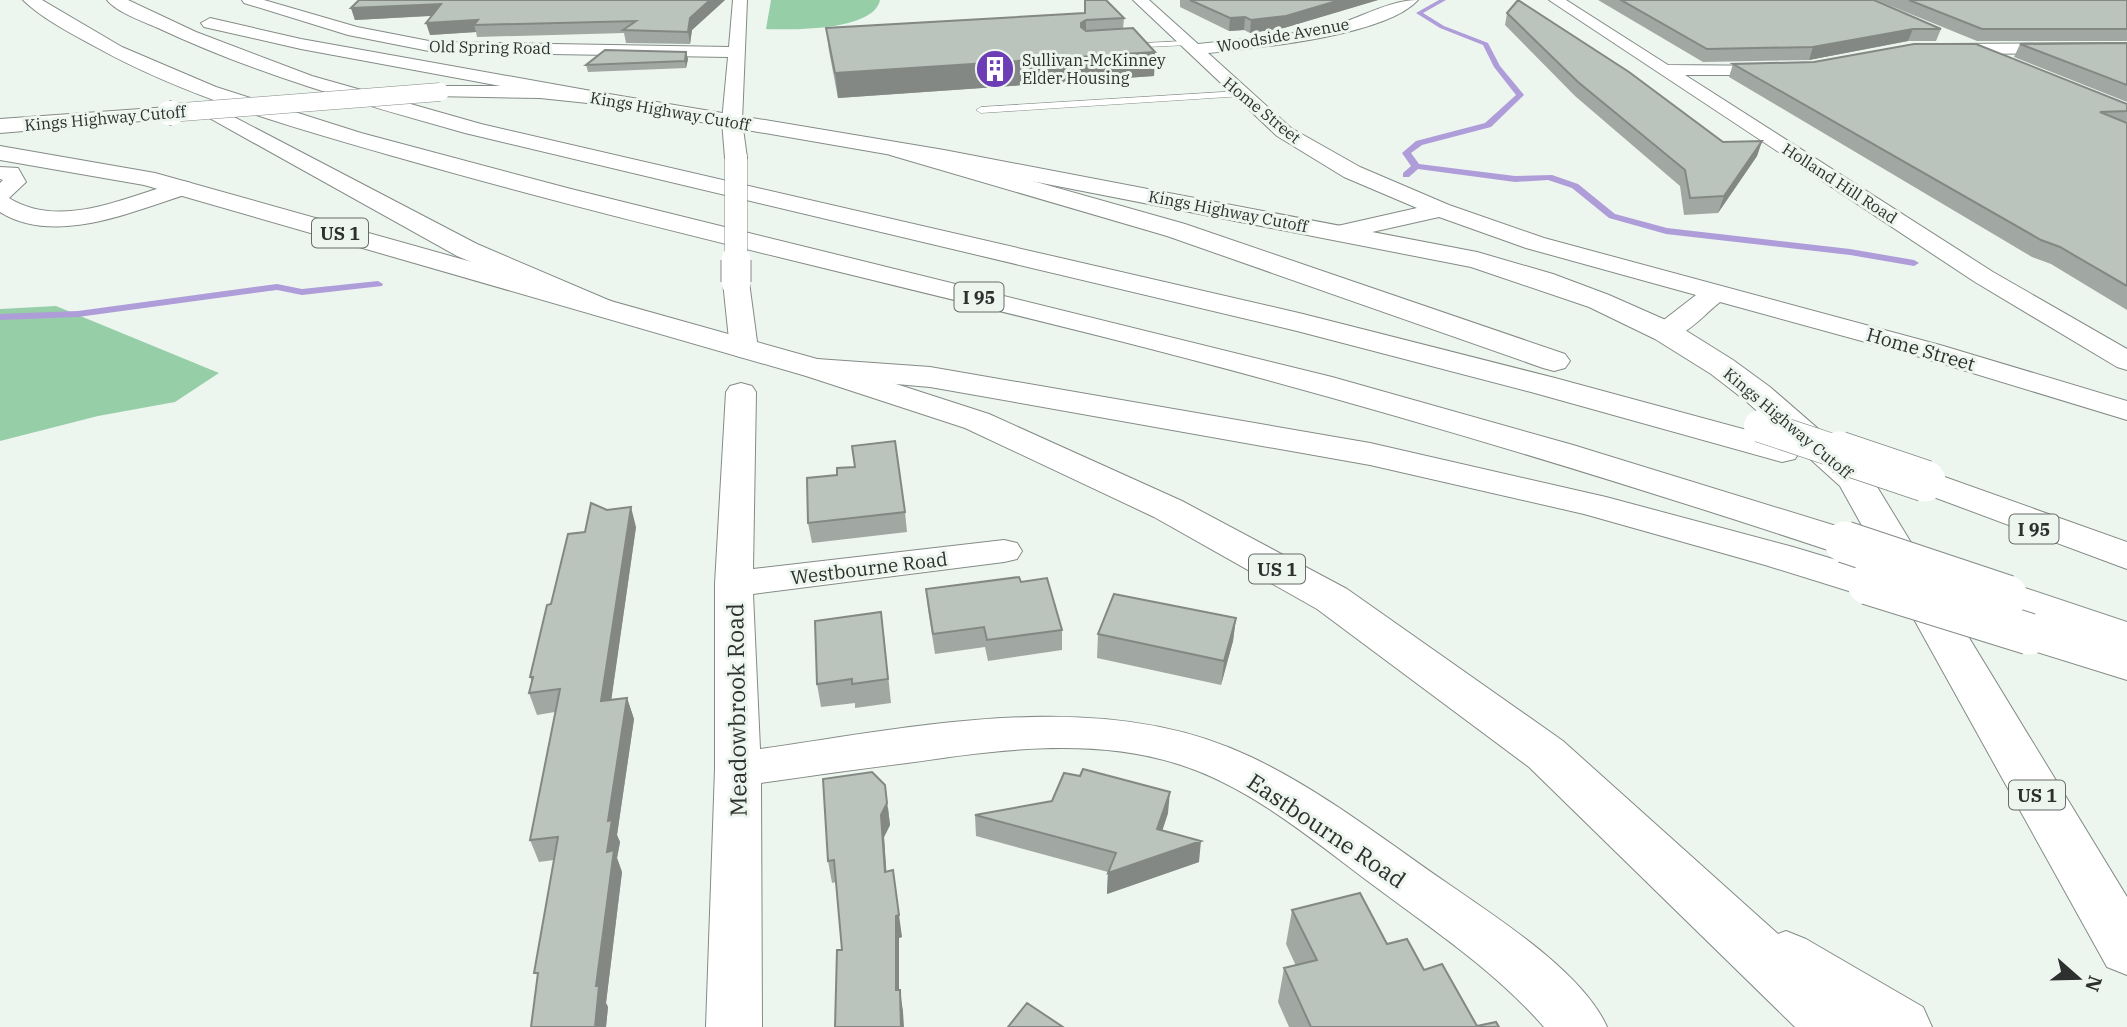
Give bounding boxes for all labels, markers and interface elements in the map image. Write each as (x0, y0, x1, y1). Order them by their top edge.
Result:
street label: Woodside Avenue (1215, 14, 1351, 56)
street label: Old Spring Road (429, 36, 551, 58)
building icon: Sullivan-McKinney Elder Housing (974, 48, 1016, 90)
place label: Sullivan-McKinney Elder Housing (1022, 50, 1166, 88)
street label: Home Street (1219, 73, 1305, 148)
street label: Kings Highway Cutoff (589, 87, 753, 135)
street label: Kings Highway Cutoff (23, 101, 188, 135)
street label: Holland Hill Road (1779, 138, 1901, 228)
street label: Kings Highway Cutoff (1147, 186, 1311, 237)
road number: US 1 (312, 218, 368, 247)
road number: I 95 (954, 282, 1004, 312)
street label: Home Street (1864, 322, 1978, 376)
street label: Kings Highway Cutoff (1720, 363, 1858, 484)
road number: I 95 (2010, 514, 2058, 544)
street label: Westbourne Road (789, 546, 949, 590)
road number: US 1 (1249, 554, 1305, 584)
street label: Meadowbrook Road (719, 603, 753, 817)
street label: Eastbourne Road (1242, 766, 1412, 894)
road number: US 1 (2009, 780, 2065, 810)
north arrow (2043, 943, 2113, 1013)
text: N (2080, 973, 2108, 995)

